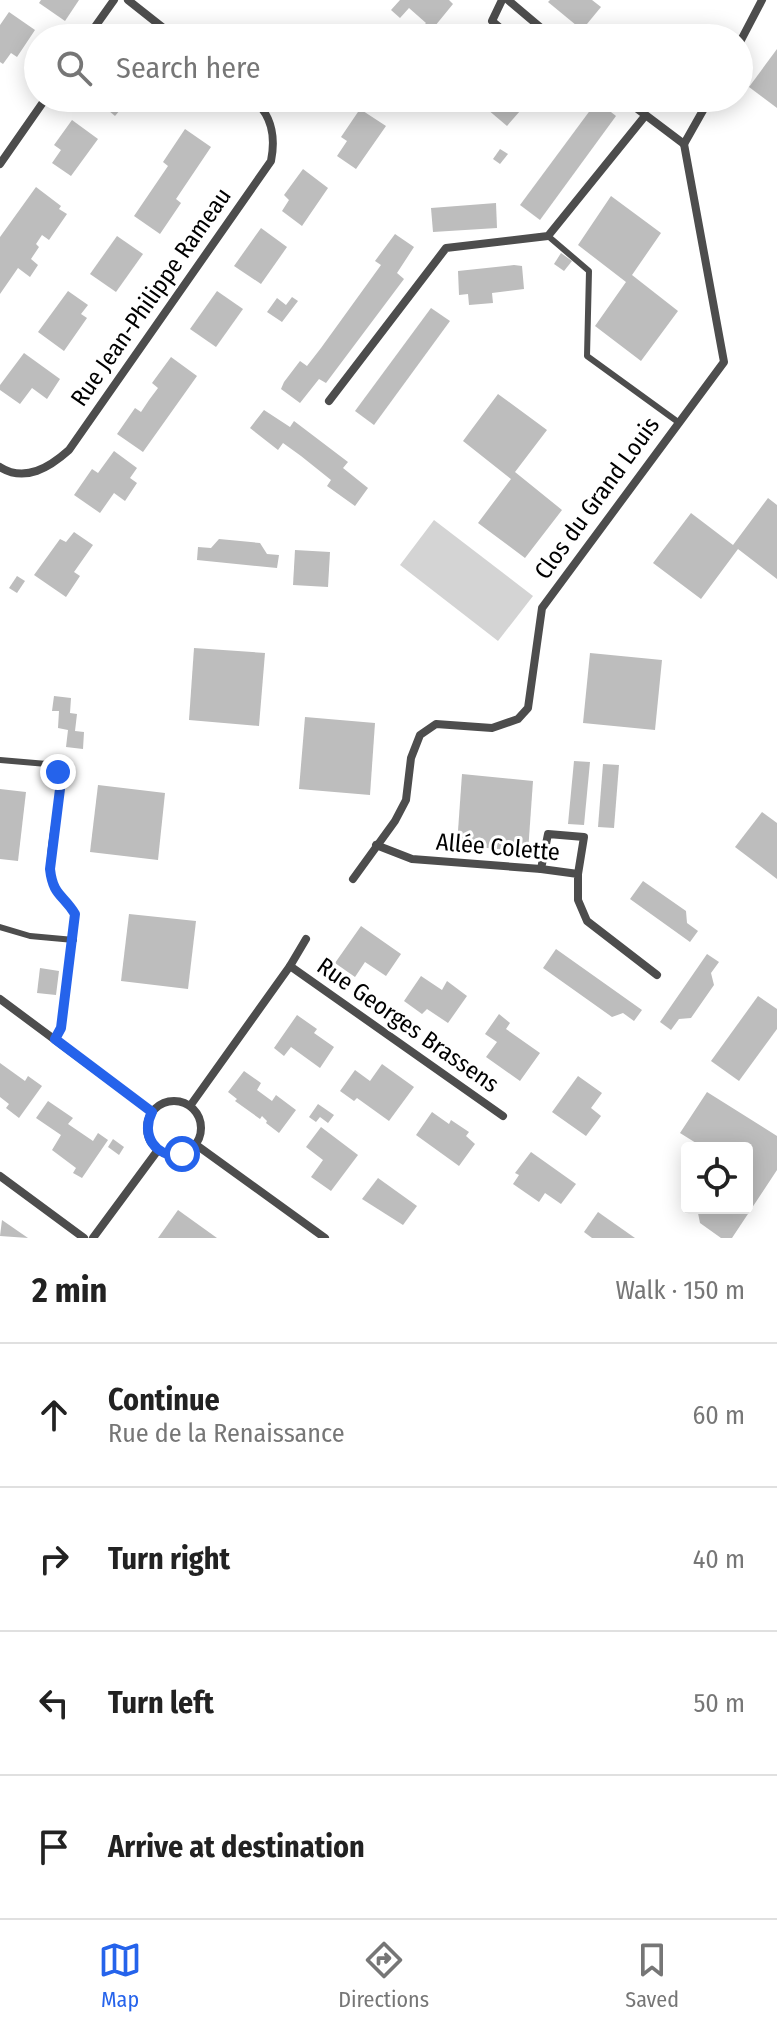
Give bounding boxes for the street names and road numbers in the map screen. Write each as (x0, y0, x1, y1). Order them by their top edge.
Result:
street label: Rue Jean-Philippe Rameau (65, 183, 237, 411)
street label: Clos du Grand Louis (529, 411, 665, 585)
street label: Allée Colette (435, 828, 561, 866)
street label: Rue Georges Brassens (312, 952, 504, 1098)

